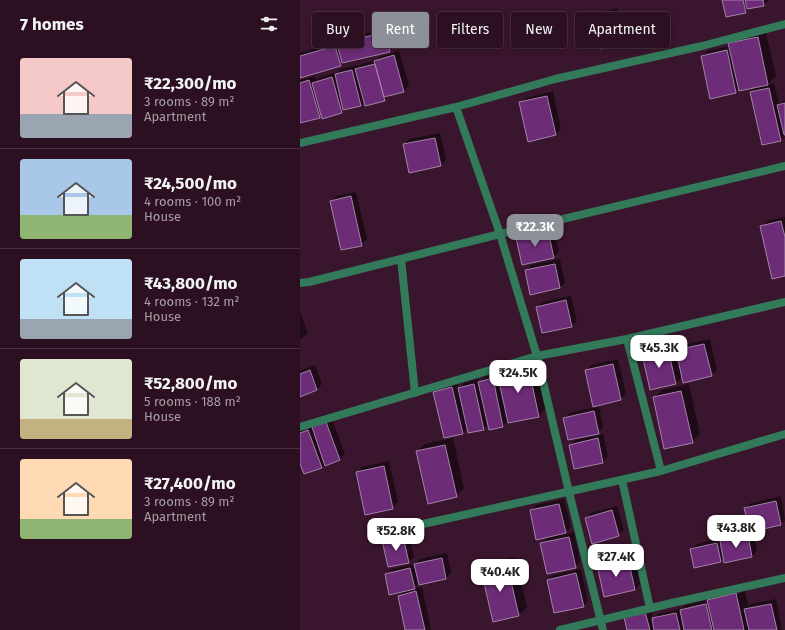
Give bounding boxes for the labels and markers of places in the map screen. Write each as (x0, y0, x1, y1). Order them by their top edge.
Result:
pin: ₹22.3K (502, 214, 568, 248)
pin: ₹45.3K (626, 335, 692, 369)
pin: ₹24.5K (485, 360, 551, 394)
pin: ₹43.8K (703, 515, 769, 549)
pin: ₹52.8K (363, 518, 429, 552)
pin: ₹27.4K (583, 544, 649, 578)
pin: ₹40.4K (467, 559, 533, 593)

